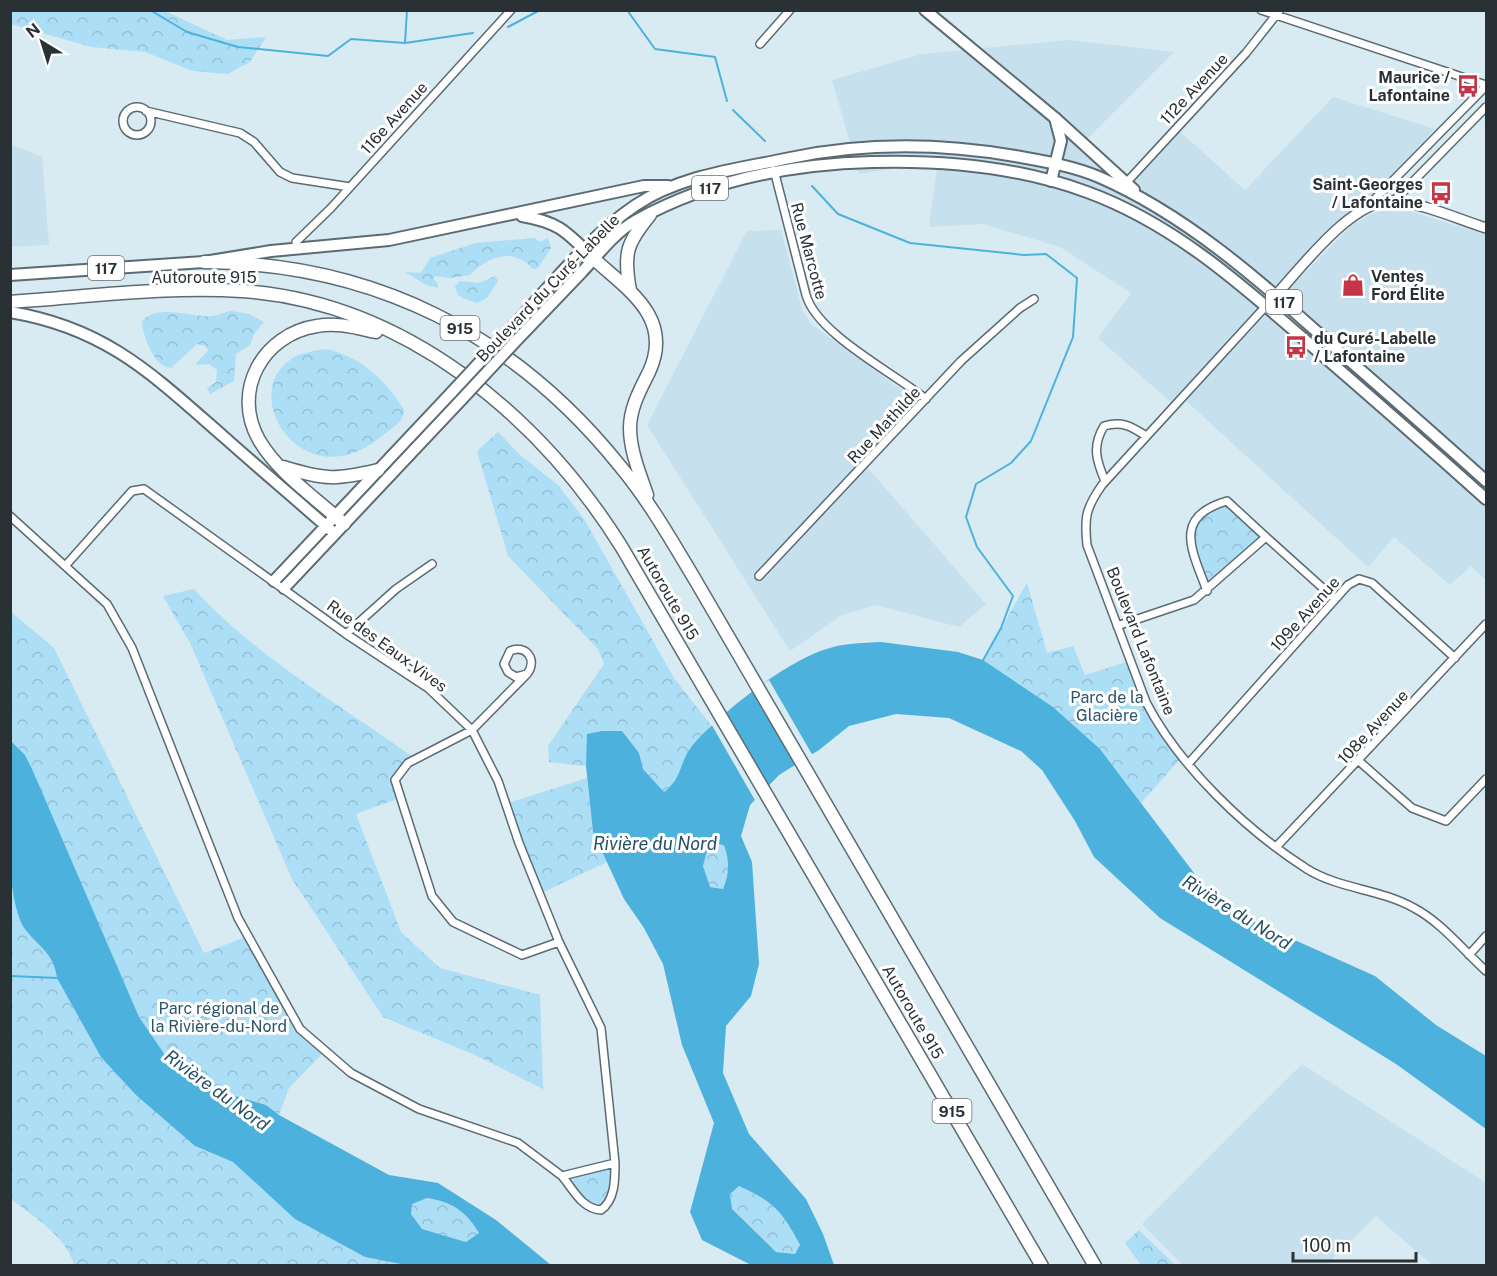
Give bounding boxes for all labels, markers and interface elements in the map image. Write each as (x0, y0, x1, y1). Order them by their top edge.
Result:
north arrow (12, 12, 72, 72)
text: N (22, 19, 44, 42)
street label: 112e Avenue (1156, 49, 1232, 129)
place label: Maurice / Lafontaine (1369, 68, 1450, 105)
bus stop icon: Maurice / Lafontaine (1455, 73, 1481, 99)
street label: 116e Avenue (357, 78, 431, 158)
place label: Saint-Georges / Lafontaine (1312, 175, 1423, 212)
road number: 117 (692, 176, 728, 200)
bus stop icon: Saint-Georges / Lafontaine (1428, 180, 1454, 206)
street label: Rue Marcotte (787, 200, 831, 302)
street label: Boulevard du Curé-Labelle (472, 210, 624, 366)
road number: 117 (88, 256, 124, 280)
place label: Ventes Ford Élite (1371, 267, 1445, 304)
street label: Autoroute 915 (151, 268, 257, 287)
shop icon: Ventes Ford Élite (1340, 272, 1366, 298)
road number: 117 (1266, 290, 1302, 314)
road number: 915 (440, 316, 480, 340)
place label: du Curé-Labelle / Lafontaine (1314, 329, 1436, 366)
bus stop icon: du Curé-Labelle / Lafontaine (1283, 334, 1309, 360)
street label: Rue Mathilde (844, 383, 924, 467)
street label: Autoroute 915 (633, 543, 703, 643)
street label: Boulevard Lafontaine (1103, 564, 1179, 718)
street label: 109e Avenue (1266, 573, 1344, 655)
street label: Rue des Eaux-Vives (323, 596, 451, 696)
street label: 108e Avenue (1334, 686, 1412, 768)
park label: Parc de la Glacière (1070, 688, 1144, 725)
water label: Rivière du Nord (593, 833, 718, 854)
water label: Rivière du Nord (1179, 870, 1296, 954)
street label: Autoroute 915 (878, 962, 948, 1062)
park label: Parc régional de la Rivière-du-Nord (151, 999, 287, 1036)
water label: Rivière du Nord (161, 1045, 274, 1135)
road number: 915 (932, 1099, 972, 1123)
scale bar (1293, 1225, 1416, 1263)
text: 100 m (1302, 1235, 1351, 1256)

